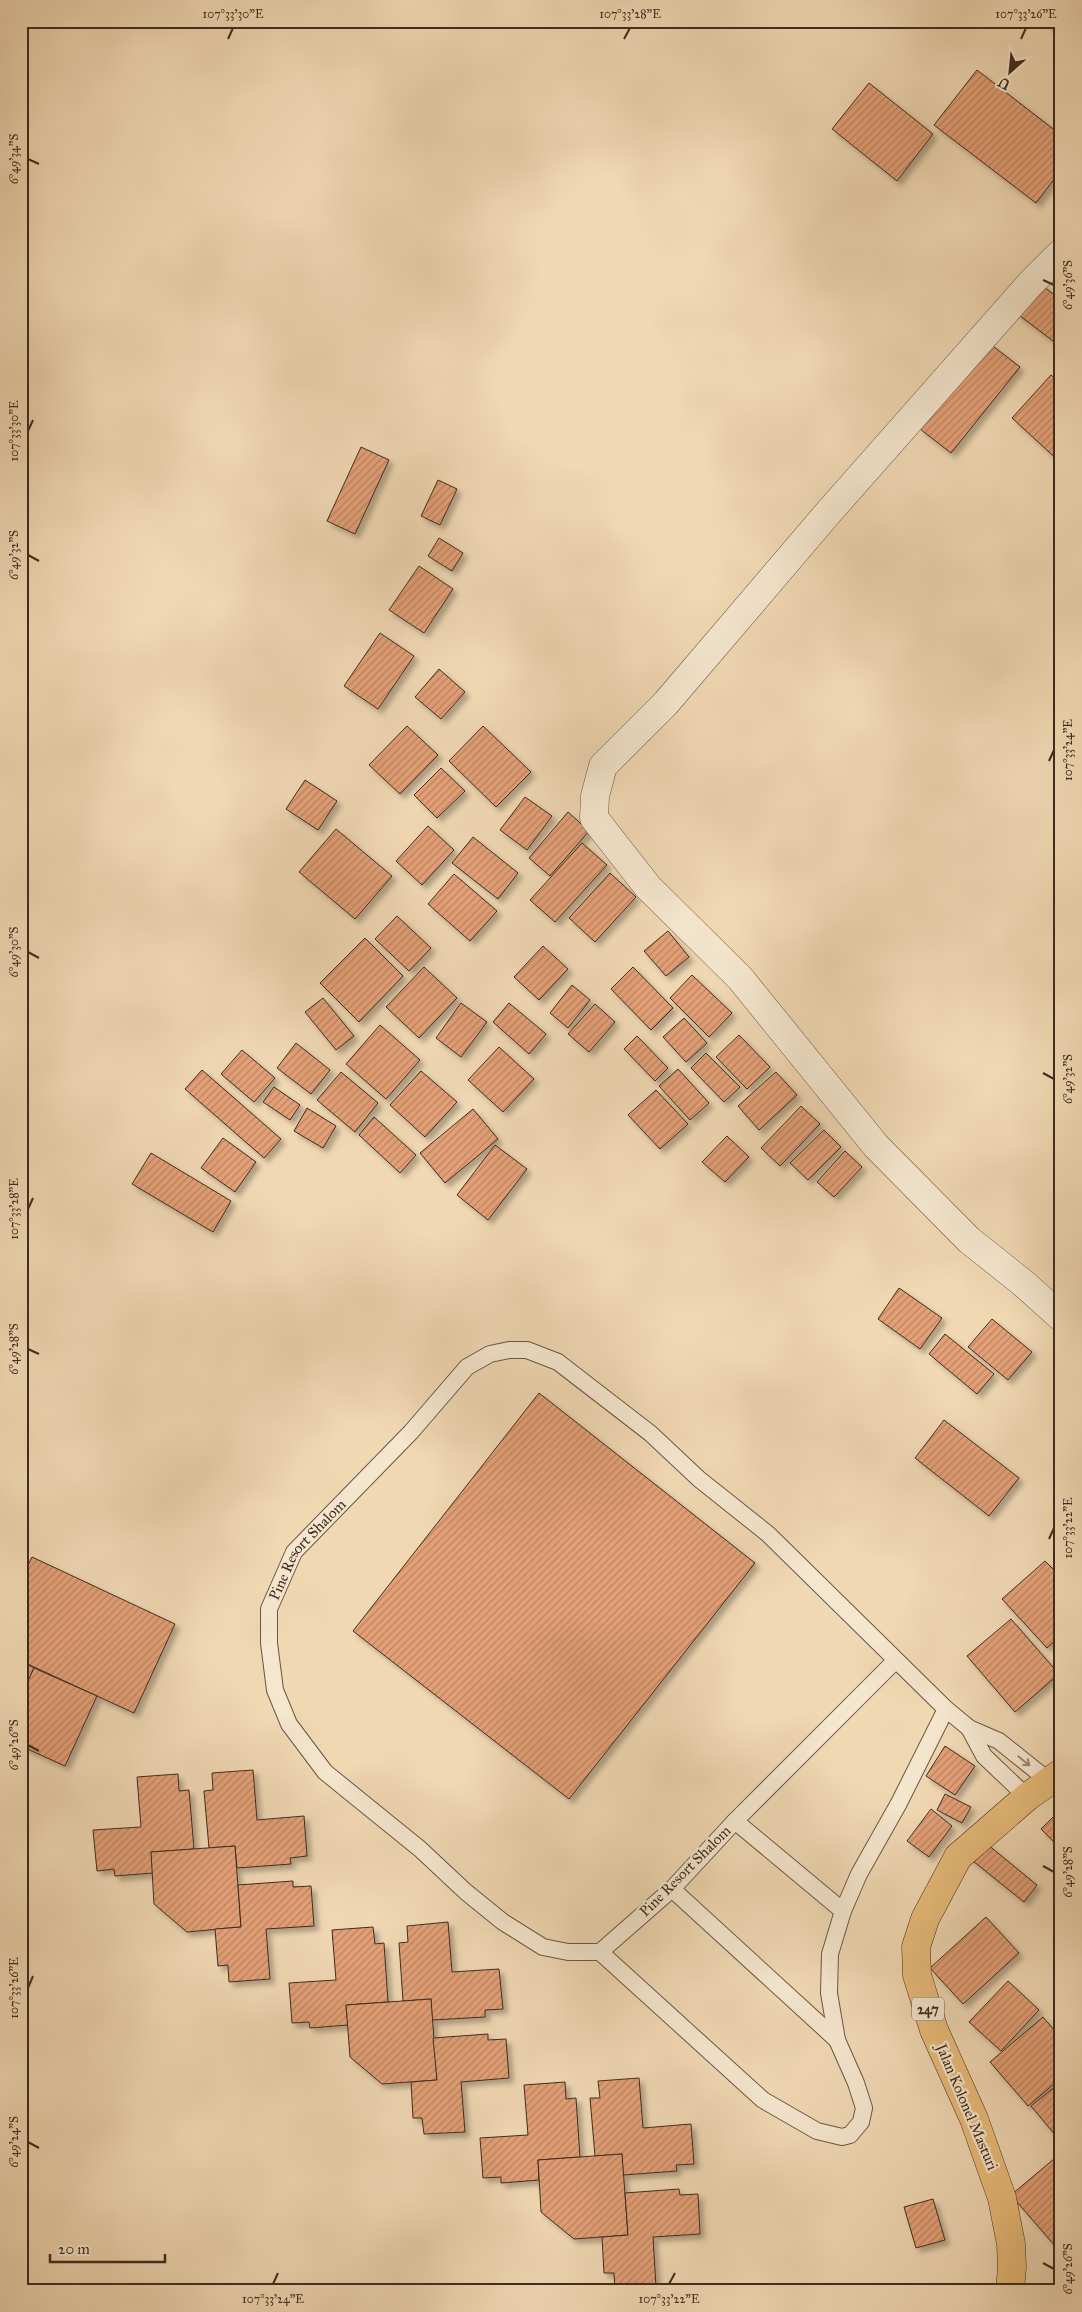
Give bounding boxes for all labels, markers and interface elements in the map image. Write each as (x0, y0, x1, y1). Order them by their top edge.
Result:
text: 107°33'30"E (203, 7, 264, 21)
text: 107°33'28"E (599, 7, 661, 21)
text: 107°33'26"E (995, 7, 1057, 21)
north arrow (984, 48, 1034, 98)
text: U (995, 73, 1013, 93)
text: 6°49'34"S (7, 134, 21, 184)
text: 6°49'36"S (1061, 260, 1075, 310)
text: 107°33'30"E (7, 400, 21, 461)
text: 6°49'32"S (7, 530, 21, 580)
text: 107°33'24"E (1061, 719, 1075, 781)
text: 6°49'30"S (7, 926, 21, 977)
text: 6°49'32"S (1061, 1054, 1075, 1104)
text: 107°33'28"E (7, 1178, 21, 1240)
text: 6°49'28"S (7, 1323, 21, 1375)
street label: Pine Resort Shalom (265, 1495, 350, 1603)
text: 107°33'22"E (1061, 1497, 1075, 1558)
text: 6°49'26"S (7, 1719, 21, 1771)
one-way arrow (1017, 1755, 1030, 1766)
street label: Pine Resort Shalom (636, 1821, 735, 1920)
text: 6°49'28"S (1061, 1846, 1075, 1898)
text: 107°33'26"E (7, 1957, 21, 2019)
road number: 247 (912, 1998, 944, 2020)
street label: Jalan Kolonel Masturi (931, 2039, 1002, 2173)
text: 6°49'24"S (7, 2116, 21, 2168)
scale bar (50, 2232, 165, 2264)
text: 20 m (58, 2240, 90, 2258)
text: 6°49'26"S (1061, 2243, 1075, 2295)
text: 107°33'24"E (242, 2292, 304, 2306)
text: 107°33'22"E (639, 2292, 700, 2306)

